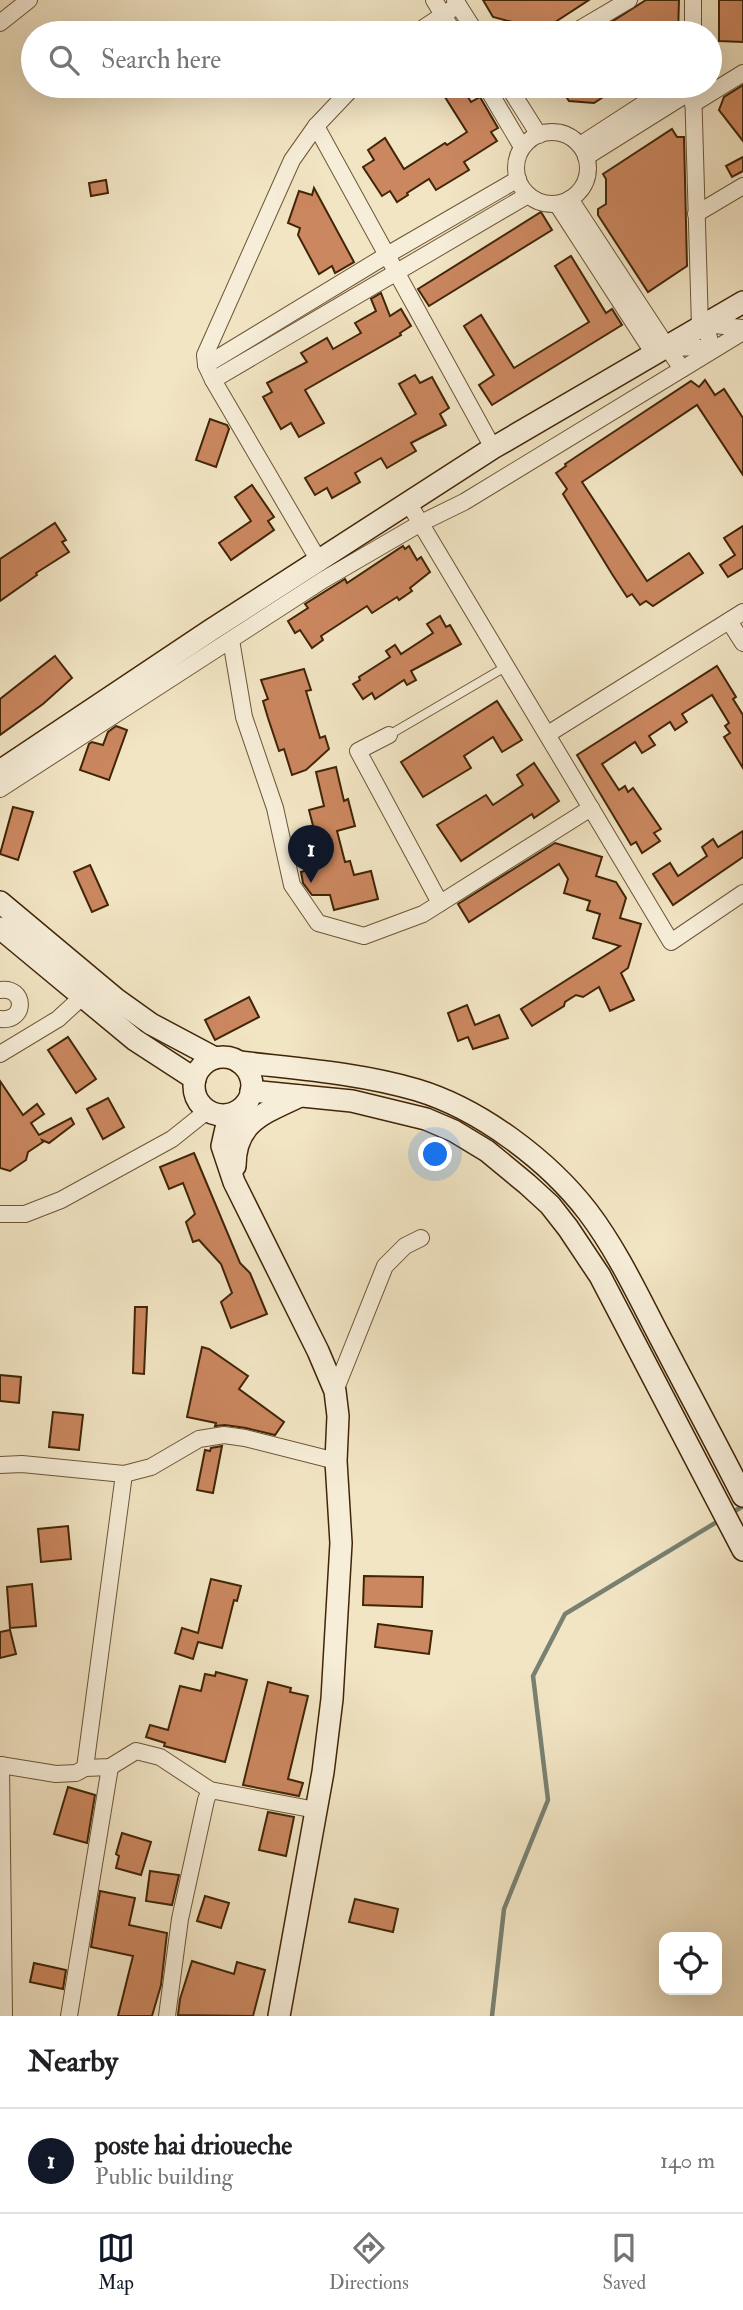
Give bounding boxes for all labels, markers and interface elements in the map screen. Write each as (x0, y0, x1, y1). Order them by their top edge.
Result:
search box (21, 21, 722, 98)
icon: search (45, 41, 83, 79)
text: Search here (101, 44, 221, 76)
pin: 1 (288, 825, 334, 883)
your location (418, 1137, 452, 1171)
map controls (659, 1932, 722, 1995)
button: locate (659, 1932, 722, 1995)
text: Nearby (28, 2043, 118, 2080)
text: poste hai drioueche (95, 2130, 292, 2162)
text: 1 (47, 2146, 55, 2175)
text: 140 m (660, 2146, 715, 2175)
text: Public building (95, 2162, 233, 2191)
tab: Map (97, 2229, 135, 2295)
tab: Directions (329, 2229, 409, 2295)
tab: Saved (603, 2229, 646, 2295)

